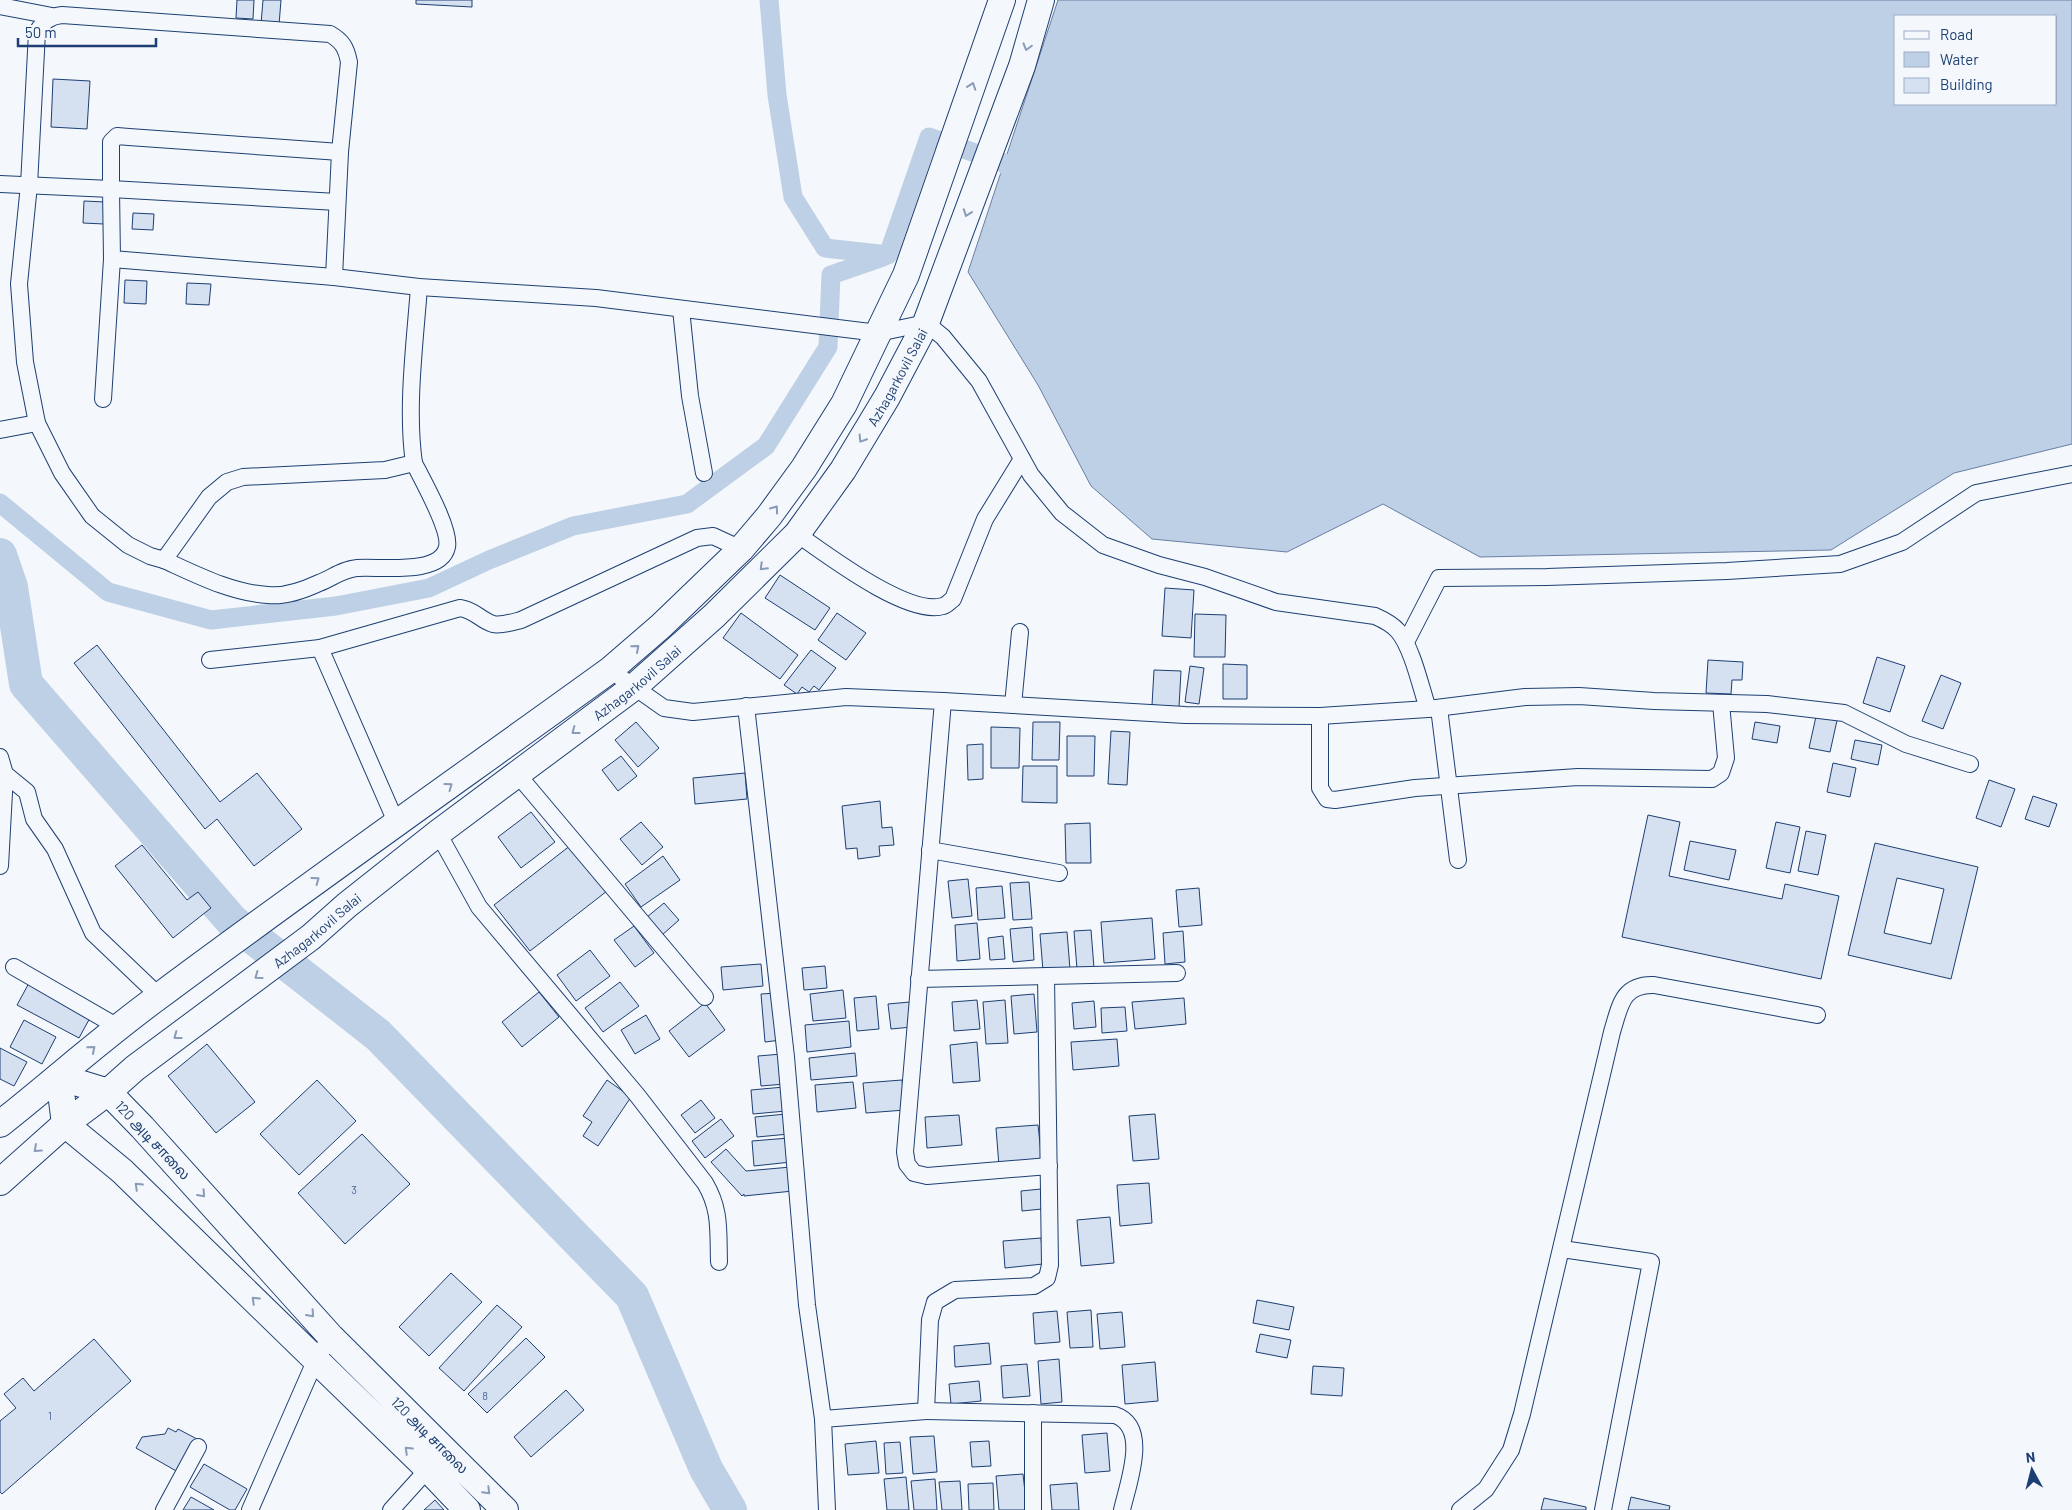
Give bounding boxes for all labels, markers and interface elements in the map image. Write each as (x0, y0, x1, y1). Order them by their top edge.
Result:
scale bar (18, 15, 155, 47)
legend (1894, 15, 2057, 105)
text: 50 m (25, 23, 57, 41)
text: Road (1940, 25, 1973, 43)
one-way arrow (1023, 42, 1033, 50)
text: Water (1940, 50, 1979, 68)
text: Building (1940, 75, 1993, 93)
one-way arrow (966, 82, 976, 91)
one-way arrow (963, 208, 973, 216)
street label: Azhagarkovil Salai (863, 325, 930, 429)
one-way arrow (858, 433, 868, 442)
one-way arrow (769, 506, 777, 515)
one-way arrow (760, 561, 769, 570)
street label: Azhagarkovil Salai (589, 641, 684, 723)
one-way arrow (630, 645, 639, 654)
one-way arrow (572, 726, 581, 734)
one-way arrow (443, 783, 452, 792)
one-way arrow (310, 877, 320, 886)
street label: Azhagarkovil Salai (269, 889, 364, 971)
one-way arrow (254, 970, 264, 979)
one-way arrow (174, 1031, 183, 1039)
one-way arrow (87, 1046, 96, 1055)
street label: 120 அடி சாலை (111, 1097, 194, 1184)
one-way arrow (33, 1143, 42, 1152)
one-way arrow (135, 1183, 144, 1192)
house number: 3 (351, 1183, 357, 1196)
one-way arrow (196, 1188, 205, 1197)
one-way arrow (251, 1296, 260, 1305)
one-way arrow (305, 1309, 314, 1318)
house number: 8 (482, 1389, 488, 1402)
street label: 120 அடி சாலை (387, 1393, 472, 1478)
house number: 1 (48, 1409, 52, 1422)
north arrow (2007, 1445, 2057, 1495)
one-way arrow (405, 1447, 414, 1456)
text: N (2025, 1448, 2036, 1466)
one-way arrow (481, 1486, 490, 1495)

